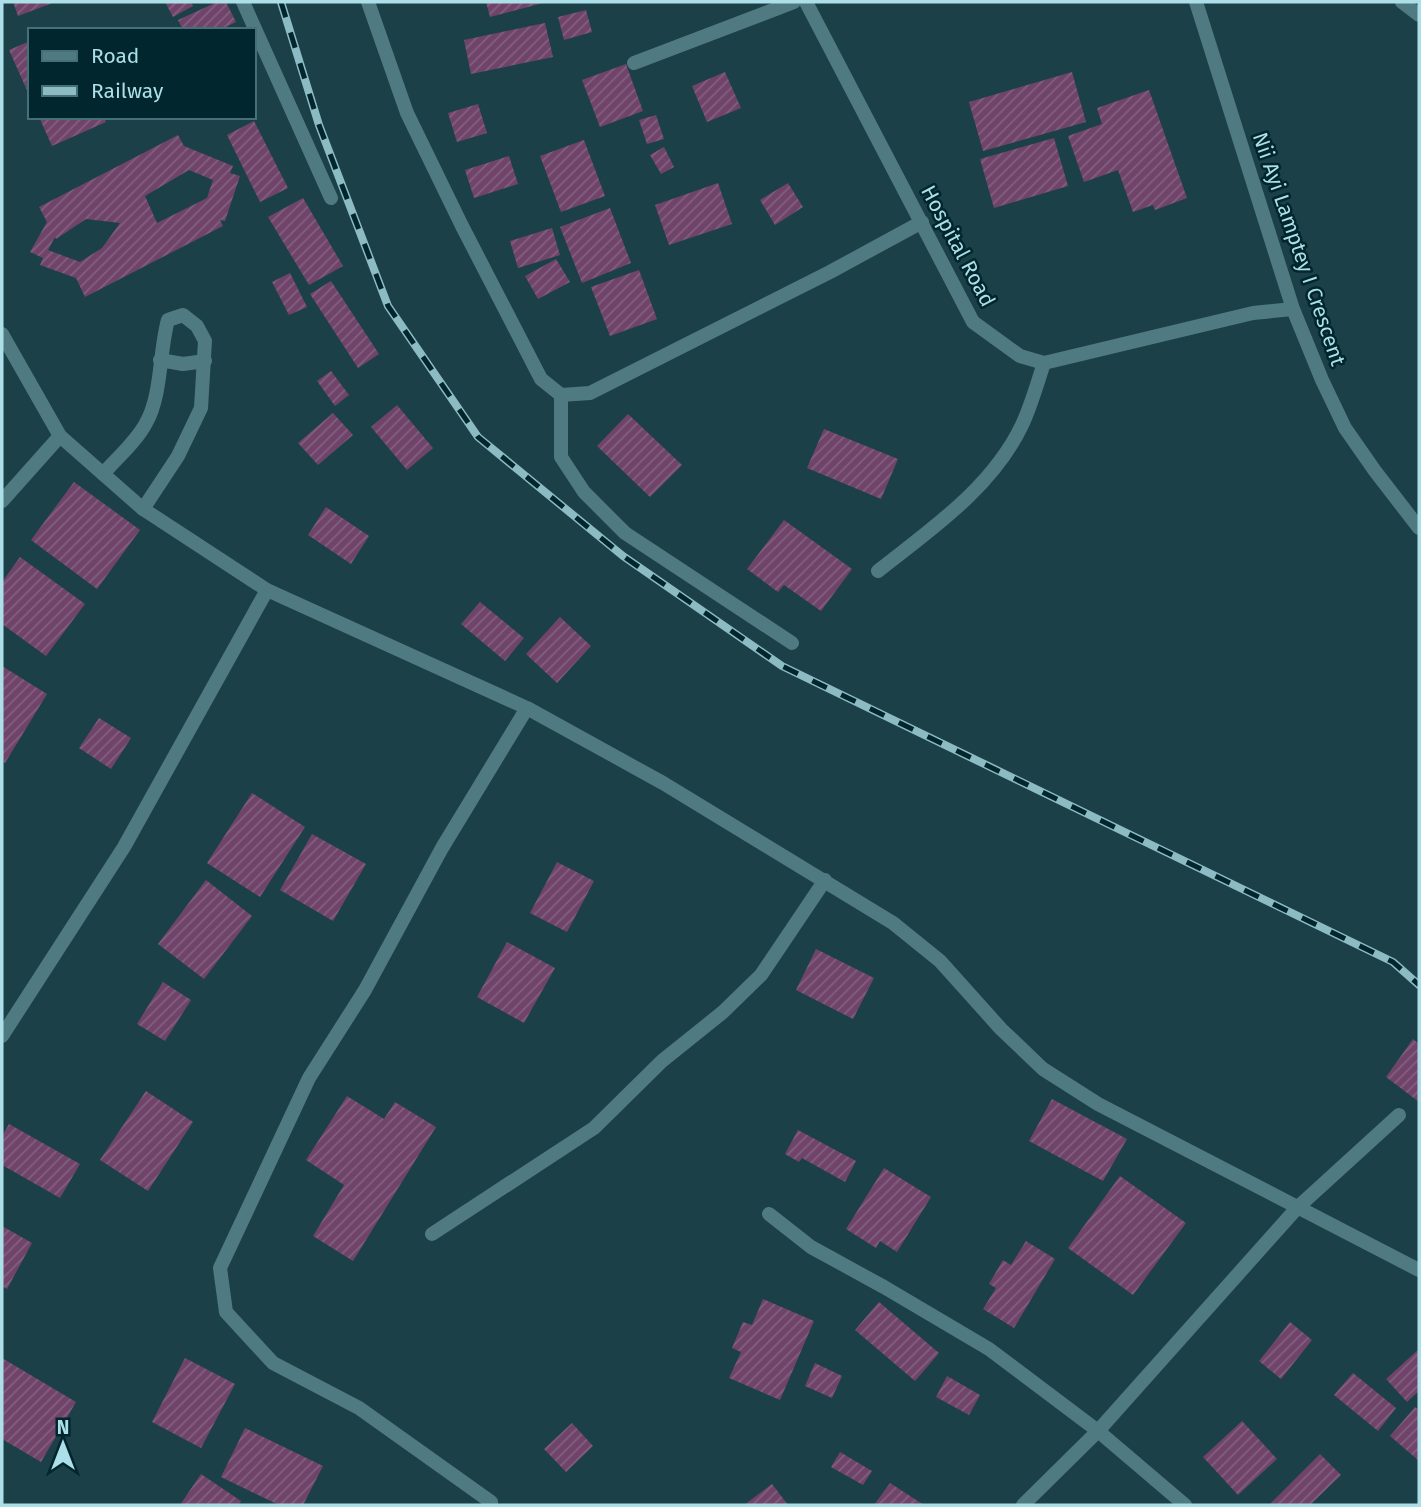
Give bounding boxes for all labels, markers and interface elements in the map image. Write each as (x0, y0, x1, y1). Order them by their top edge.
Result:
legend (28, 28, 256, 119)
text: Road (91, 43, 139, 69)
text: Railway (91, 78, 164, 104)
street label: Nii Ayi Lamptey I Crescent (1247, 129, 1351, 370)
street label: Hospital Road (915, 181, 1001, 311)
north arrow (28, 1409, 98, 1479)
text: N (57, 1416, 69, 1439)

